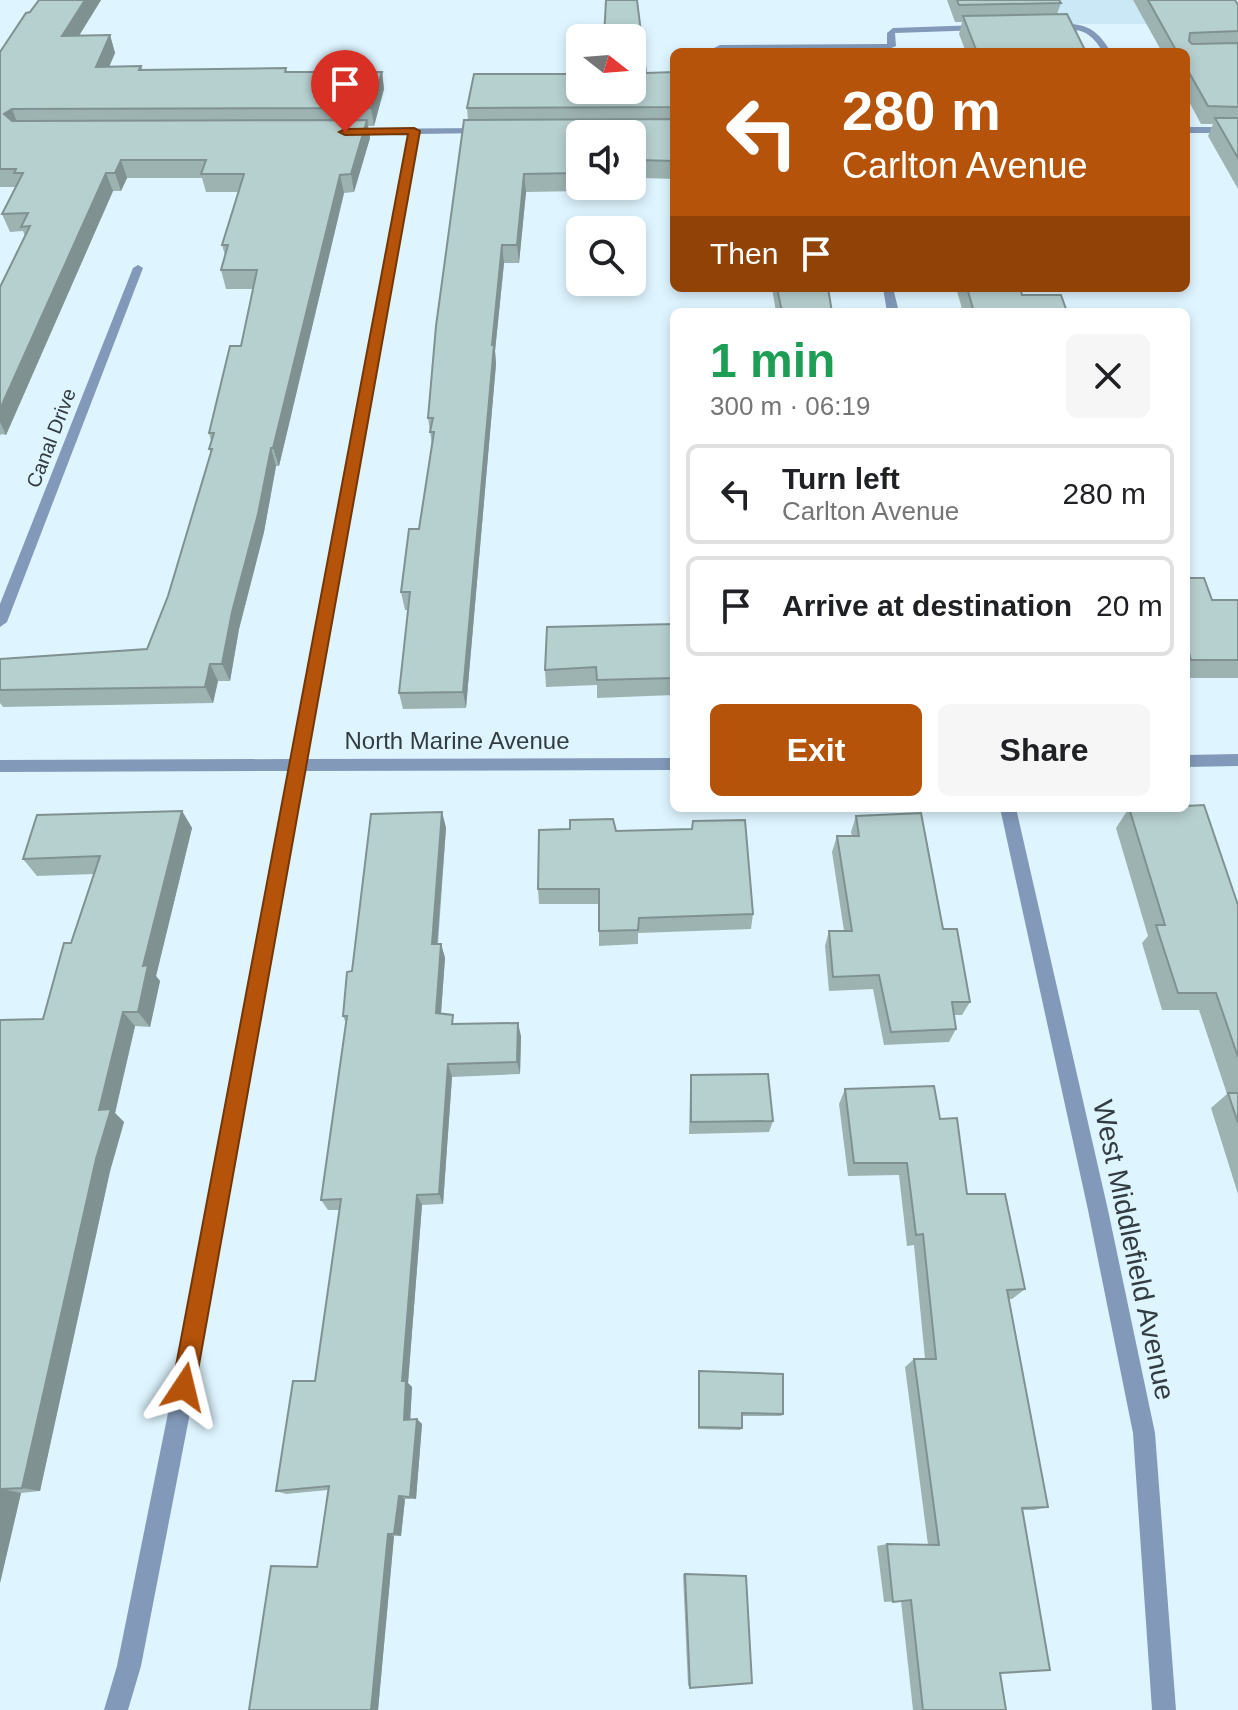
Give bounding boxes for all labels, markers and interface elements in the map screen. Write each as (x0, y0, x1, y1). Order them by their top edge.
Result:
north arrow (566, 24, 646, 104)
map controls (566, 24, 646, 296)
pin (311, 50, 379, 132)
icon: arrive (323, 62, 367, 106)
text: 280 m (842, 79, 1001, 142)
icon: left (710, 80, 814, 184)
button: sound (566, 120, 646, 200)
text: Carlton Avenue (842, 145, 1088, 186)
button: search (566, 216, 646, 296)
icon: arrive (794, 232, 838, 276)
text: Then (710, 237, 778, 270)
text: 1 min (710, 334, 835, 387)
button: close (1066, 334, 1150, 418)
street label: Canal Drive (22, 385, 80, 491)
text: 300 m · 06:19 (710, 391, 870, 421)
text: Turn left (782, 462, 900, 495)
icon: left (714, 472, 758, 516)
text: 280 m (1063, 477, 1146, 510)
text: Carlton Avenue (782, 496, 959, 526)
icon: arrive (714, 584, 758, 628)
text: Arrive at destination (782, 589, 1072, 622)
text: 20 m (1096, 589, 1163, 622)
button: Exit (710, 704, 922, 796)
button: Share (938, 704, 1150, 796)
street label: North Marine Avenue (344, 727, 570, 754)
street label: West Middlefield Avenue (1087, 1097, 1181, 1403)
position arrow (142, 1345, 226, 1429)

